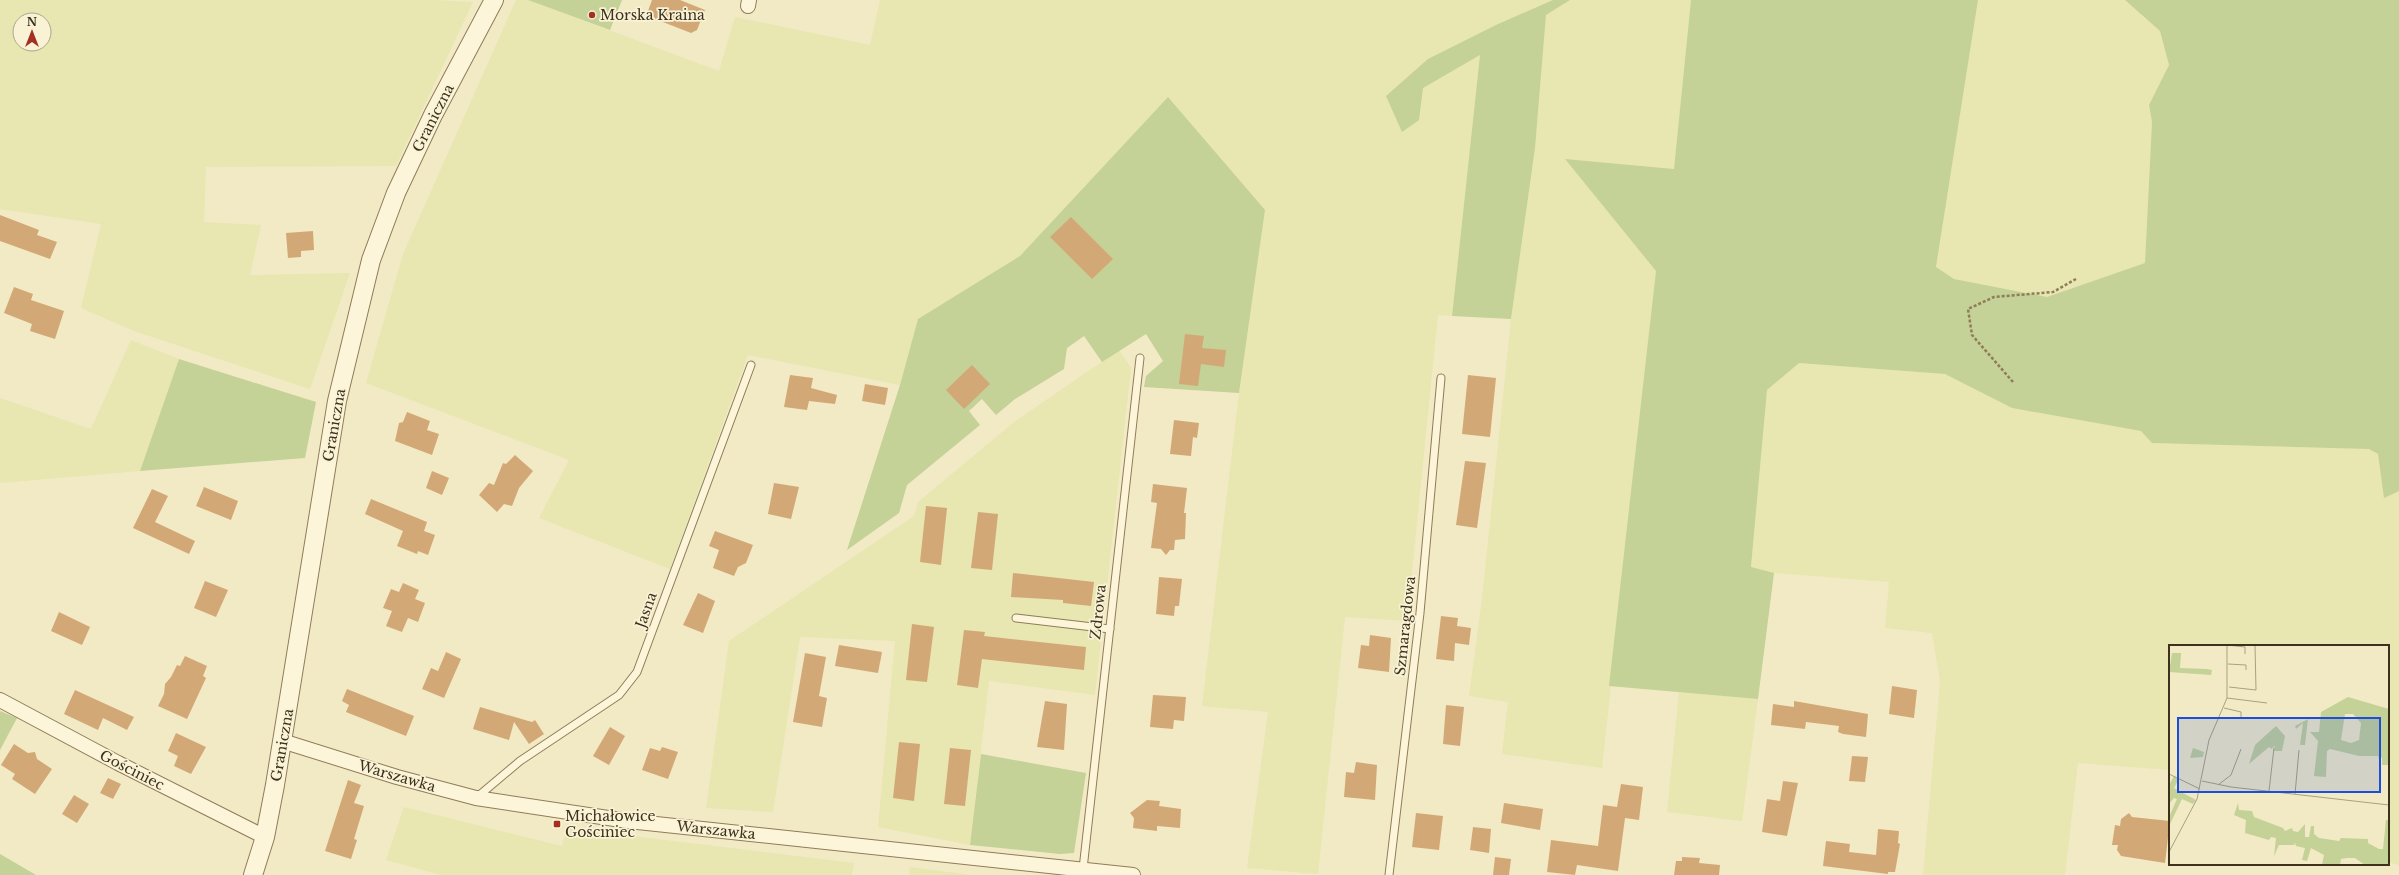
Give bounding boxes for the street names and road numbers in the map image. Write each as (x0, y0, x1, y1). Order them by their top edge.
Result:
street label: Graniczna (408, 81, 458, 155)
street label: Graniczna (319, 387, 349, 463)
street label: Szmaragdowa (1391, 575, 1419, 677)
street label: Zdrowa (1086, 583, 1110, 640)
street label: Jasna (631, 590, 661, 632)
street label: Graniczna (267, 707, 297, 783)
street label: Gościniec (97, 746, 168, 794)
street label: Warszawka (355, 756, 438, 796)
street label: Warszawka (675, 817, 757, 843)

